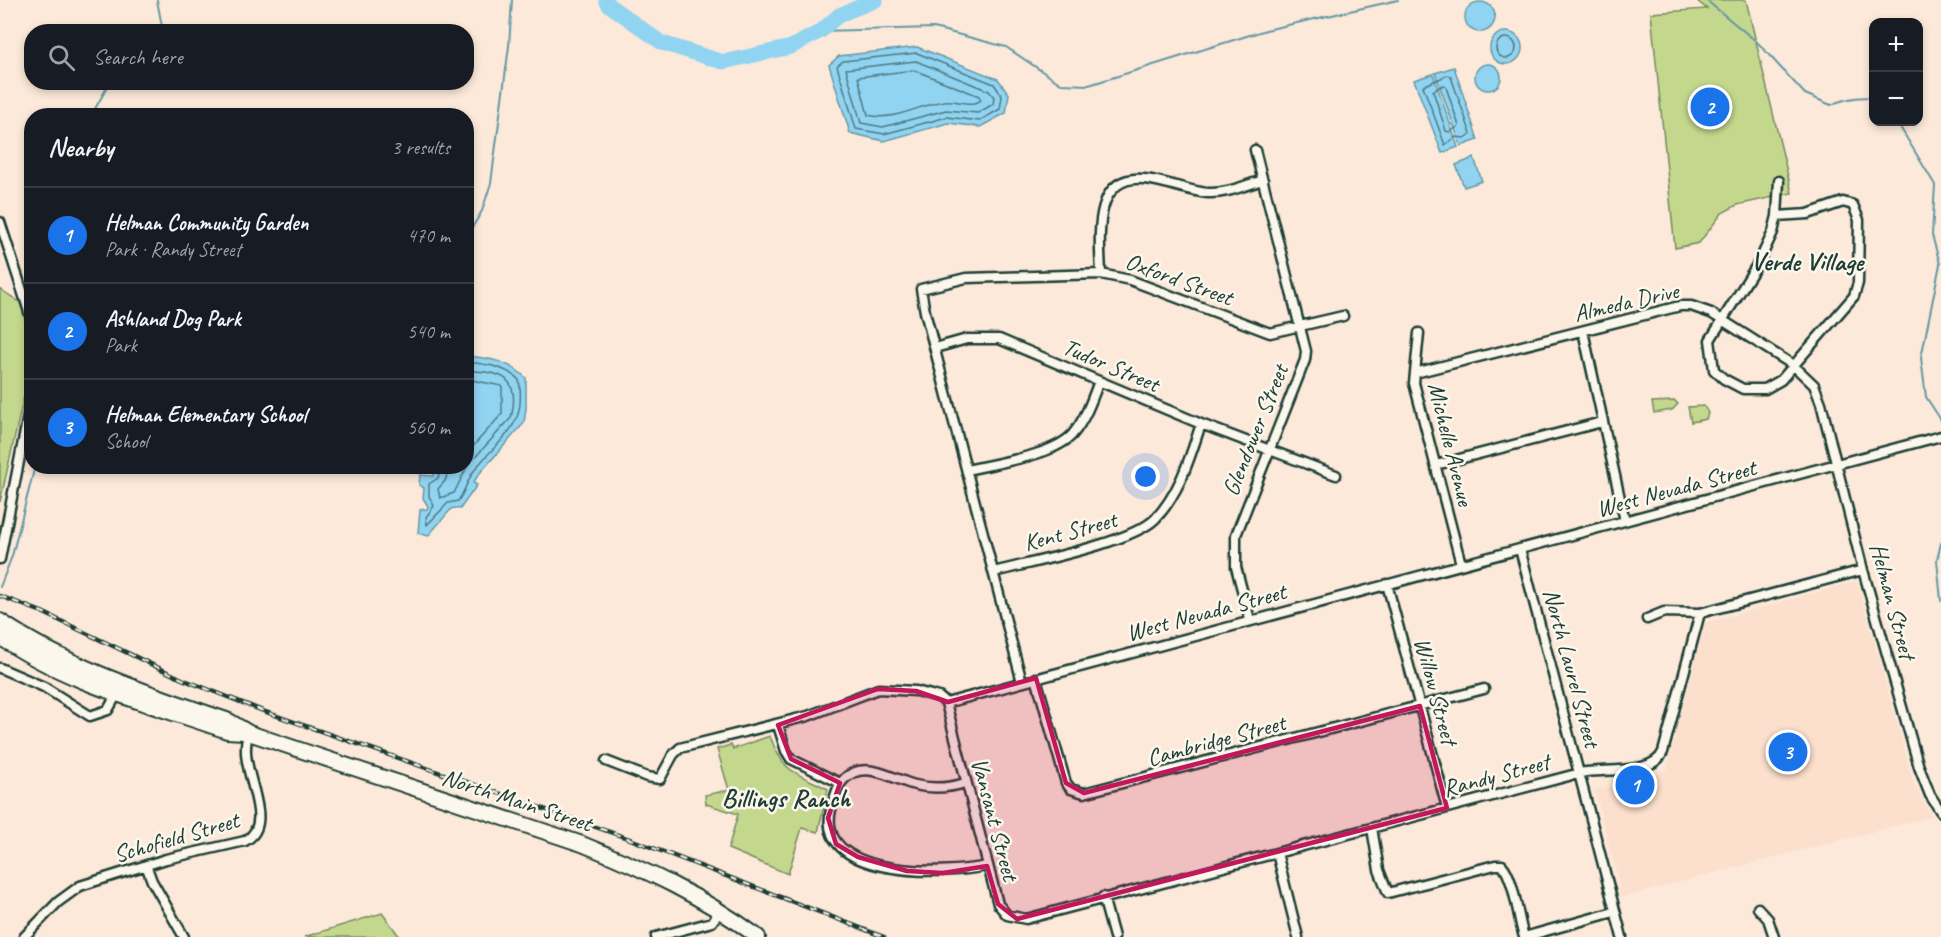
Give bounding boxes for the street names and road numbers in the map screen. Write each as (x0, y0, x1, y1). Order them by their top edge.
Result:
street label: Oxford Street (1121, 246, 1239, 313)
street label: Almeda Drive (1571, 275, 1683, 329)
street label: Tudor Street (1058, 331, 1166, 400)
street label: Glendower Street (1215, 358, 1296, 500)
street label: Michelle Avenue (1421, 379, 1481, 511)
street label: West Nevada Street (1593, 452, 1761, 524)
street label: Kent Street (1020, 504, 1122, 558)
street label: Helman Street (1863, 540, 1924, 665)
street label: West Nevada Street (1123, 576, 1291, 648)
street label: North Laurel Street (1536, 585, 1608, 753)
street label: Willow Street (1407, 634, 1465, 751)
street label: Cambridge Street (1143, 707, 1291, 773)
street label: Randy Street (1439, 746, 1556, 804)
street label: Vansant Street (964, 754, 1026, 886)
street label: North Main Street (438, 762, 598, 839)
street label: Schofield Street (110, 804, 244, 869)

